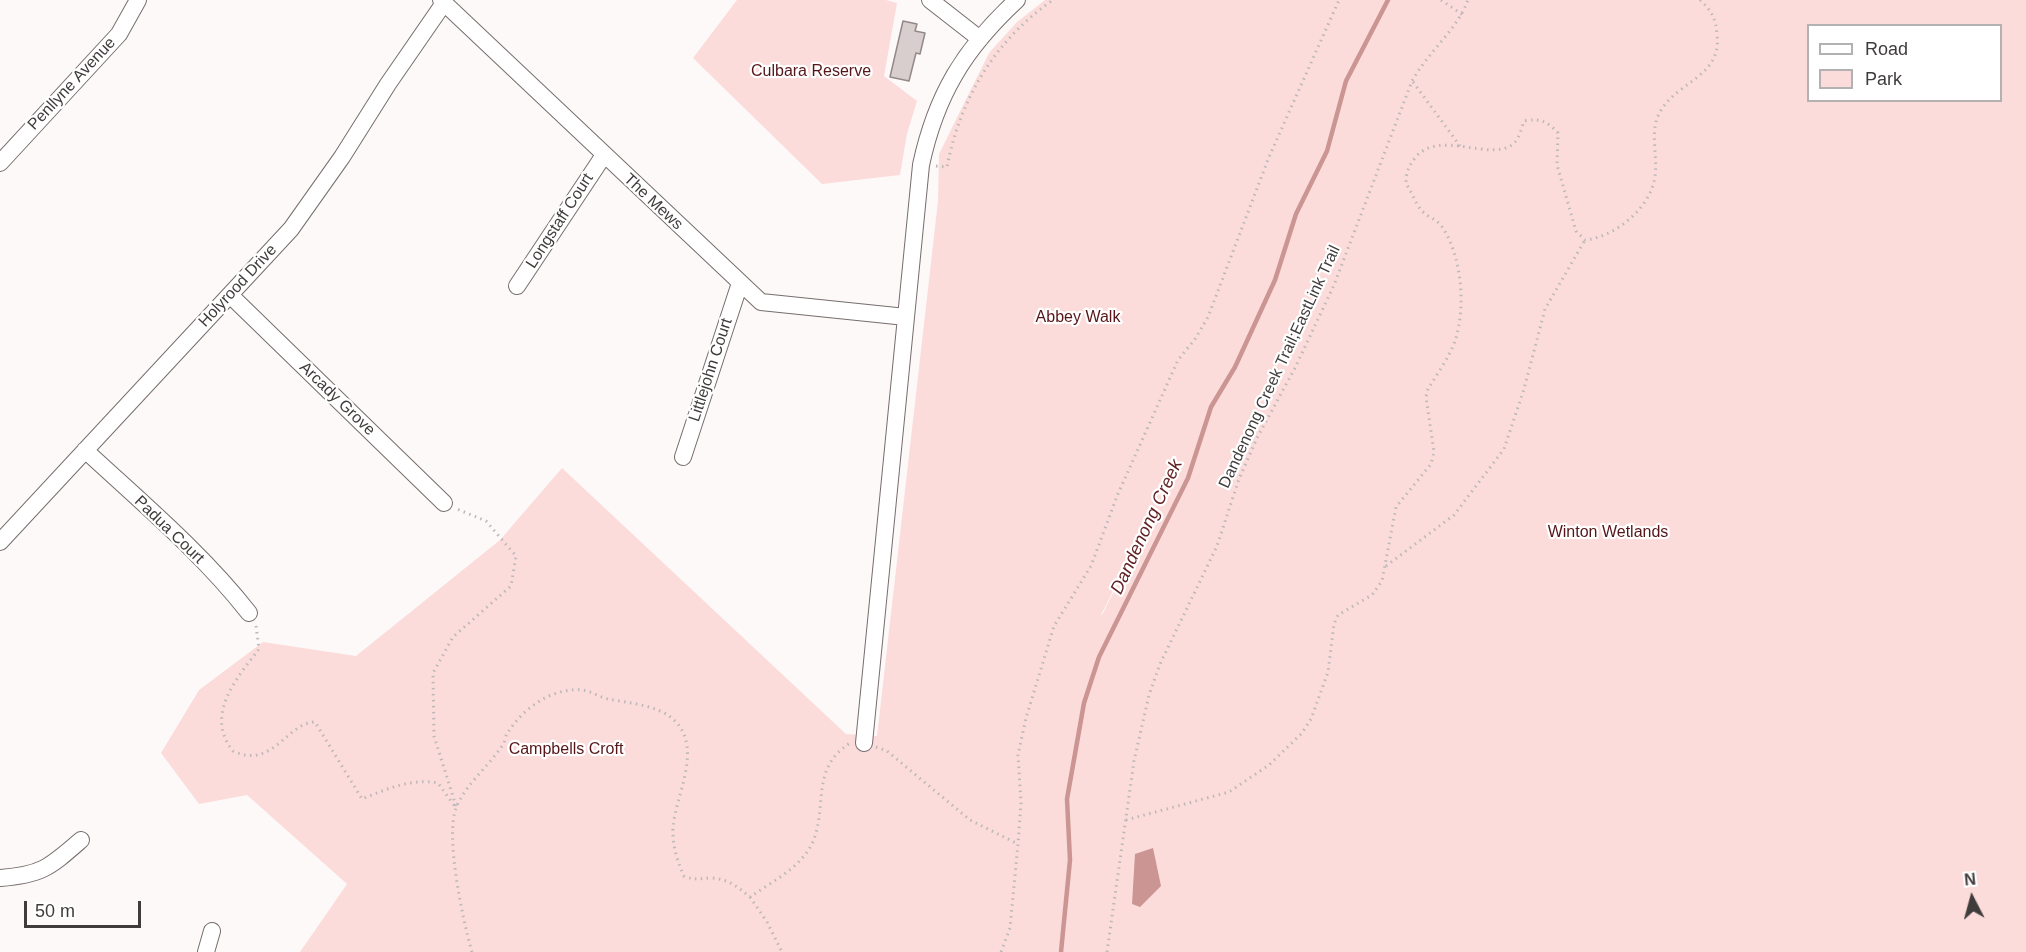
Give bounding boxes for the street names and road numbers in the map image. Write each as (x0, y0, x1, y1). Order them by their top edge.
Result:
street label: Penllyne Avenue (24, 34, 120, 134)
street label: Longstaff Court (522, 170, 598, 272)
street label: The Mews (619, 170, 687, 234)
street label: Holyrood Drive (195, 241, 281, 331)
street label: Dandenong Creek Trail;EastLink Trail (1215, 243, 1345, 491)
street label: Littlejohn Court (685, 316, 737, 424)
street label: Arcady Grove (295, 358, 379, 440)
street label: Padua Court (130, 492, 208, 568)

